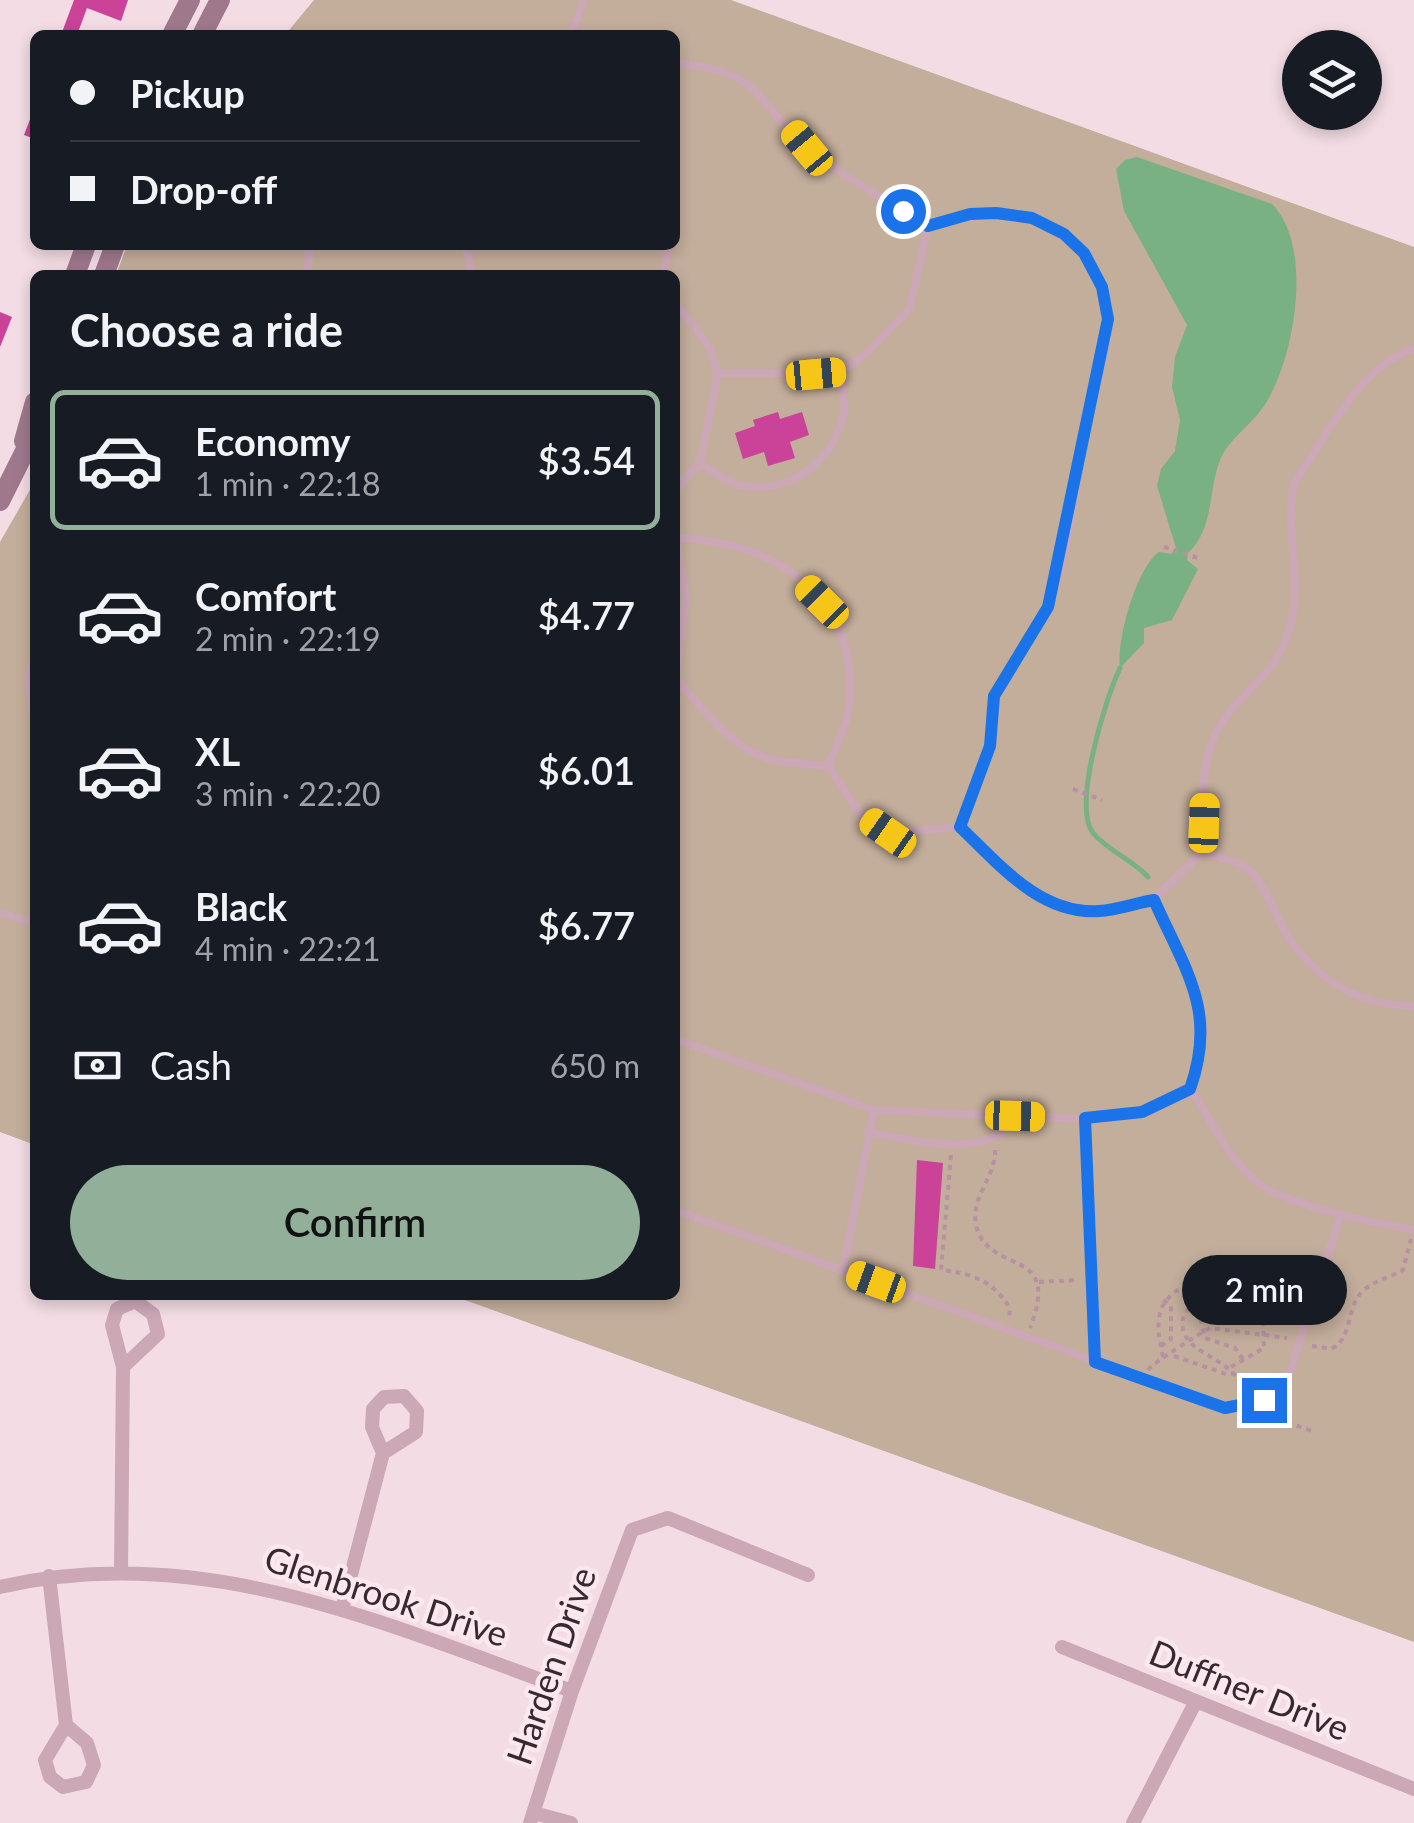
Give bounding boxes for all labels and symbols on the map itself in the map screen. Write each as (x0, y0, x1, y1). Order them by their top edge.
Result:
car (776, 115, 838, 181)
route start (881, 189, 926, 234)
car (785, 356, 847, 392)
car (790, 570, 854, 634)
car (1188, 792, 1220, 854)
car (855, 804, 921, 862)
car (984, 1100, 1046, 1132)
callout: 2 min (1182, 1255, 1346, 1325)
car (843, 1258, 909, 1306)
route end (1242, 1378, 1287, 1423)
street label: Glenbrook Drive (260, 1536, 513, 1654)
street label: Harden Drive (497, 1561, 603, 1769)
street label: Duffner Drive (1144, 1630, 1356, 1748)

